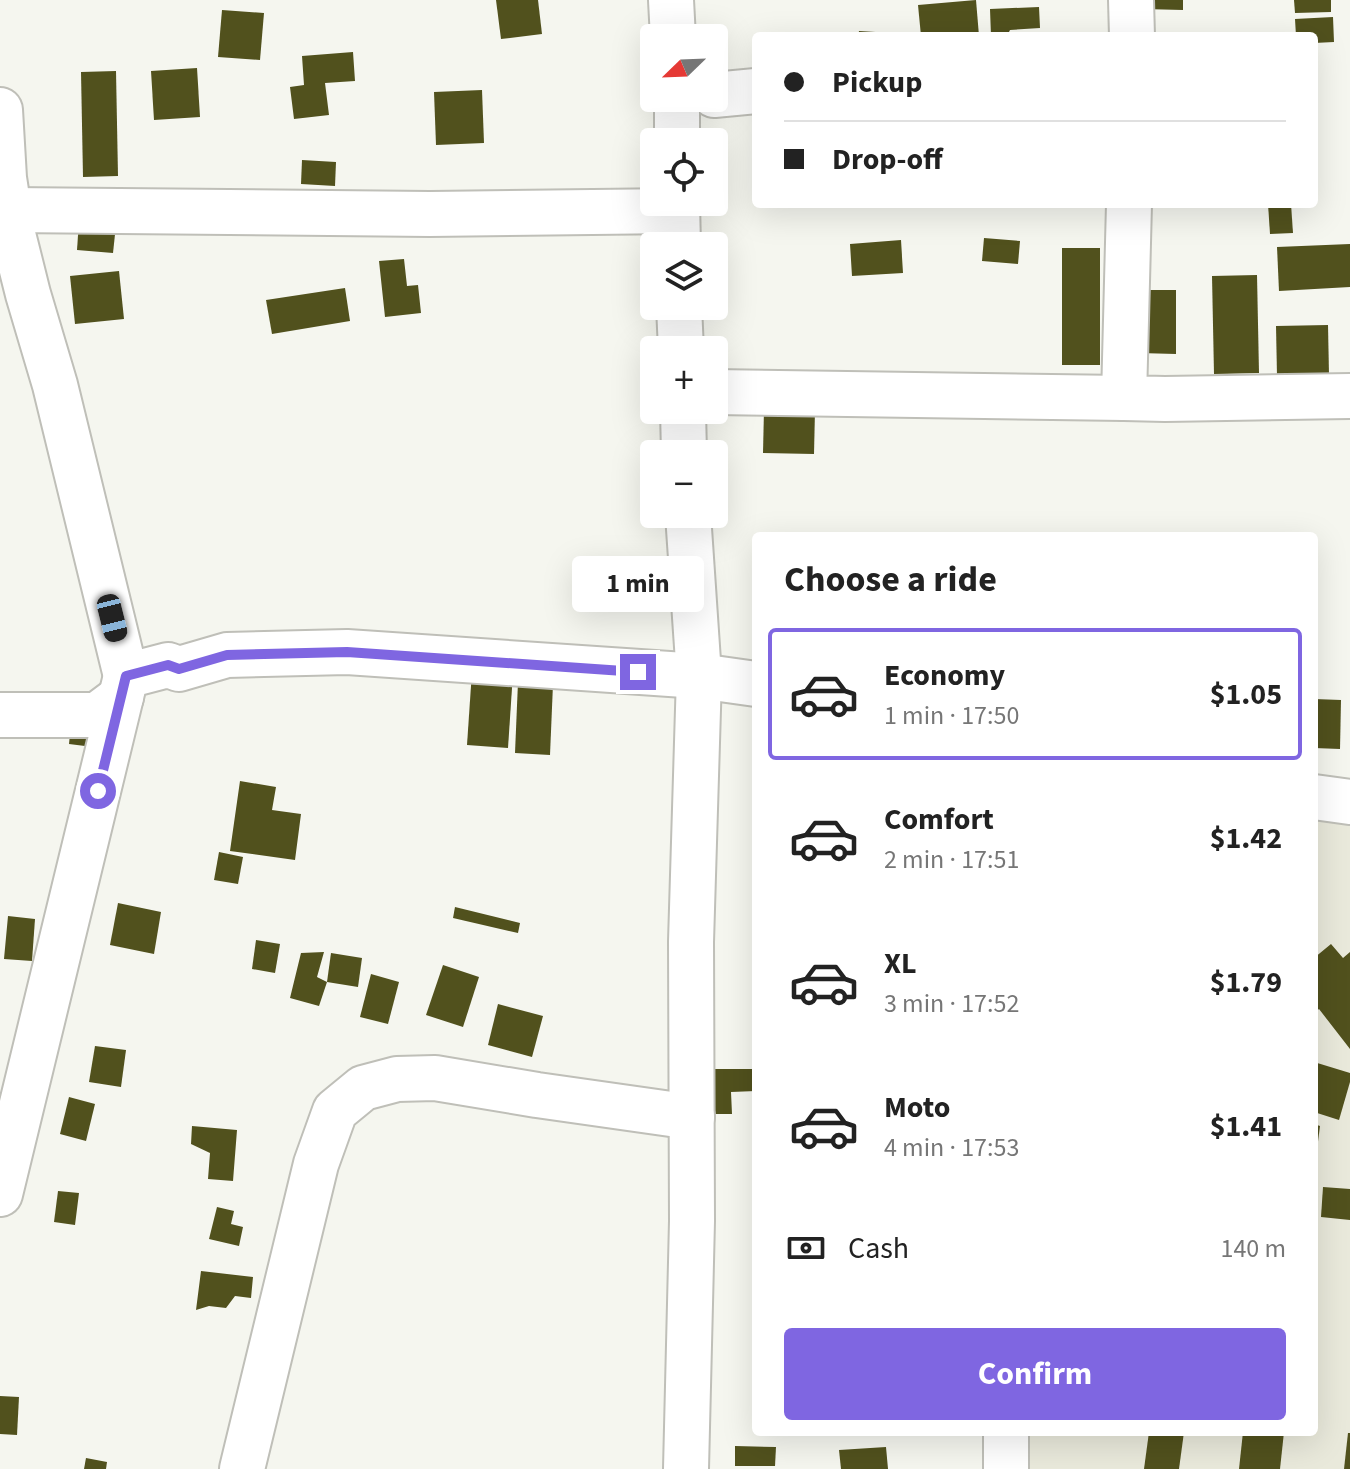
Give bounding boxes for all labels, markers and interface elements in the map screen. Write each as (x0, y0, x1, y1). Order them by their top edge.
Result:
north arrow (640, 24, 728, 112)
map controls (640, 24, 728, 528)
text: Pickup (832, 61, 922, 104)
button: locate (640, 128, 728, 216)
text: Drop-off (832, 138, 943, 181)
button: layers (640, 232, 728, 320)
button: + (640, 336, 728, 424)
button: − (640, 440, 728, 528)
text: Choose a ride (784, 554, 997, 605)
callout: 1 min (572, 556, 704, 612)
text: 1 min (606, 565, 670, 602)
car (95, 592, 129, 644)
route end (620, 654, 656, 690)
text: Economy (884, 654, 1005, 697)
icon: car (788, 658, 860, 730)
text: $1.05 (1210, 673, 1282, 716)
text: 1 min · 17:50 (884, 697, 1019, 734)
route start (80, 773, 116, 809)
text: Comfort (884, 798, 994, 841)
icon: car (788, 802, 860, 874)
text: $1.42 (1210, 817, 1282, 860)
text: 2 min · 17:51 (884, 841, 1019, 878)
text: XL (884, 942, 917, 985)
icon: car (788, 946, 860, 1018)
text: $1.79 (1210, 961, 1282, 1004)
text: 3 min · 17:52 (884, 985, 1019, 1022)
text: Moto (884, 1086, 950, 1129)
icon: car (788, 1090, 860, 1162)
text: $1.41 (1210, 1105, 1282, 1148)
text: 4 min · 17:53 (884, 1129, 1019, 1166)
icon: cash (784, 1226, 828, 1270)
text: Cash (848, 1227, 909, 1270)
text: 140 m (1220, 1230, 1286, 1267)
button: Confirm (784, 1328, 1286, 1420)

